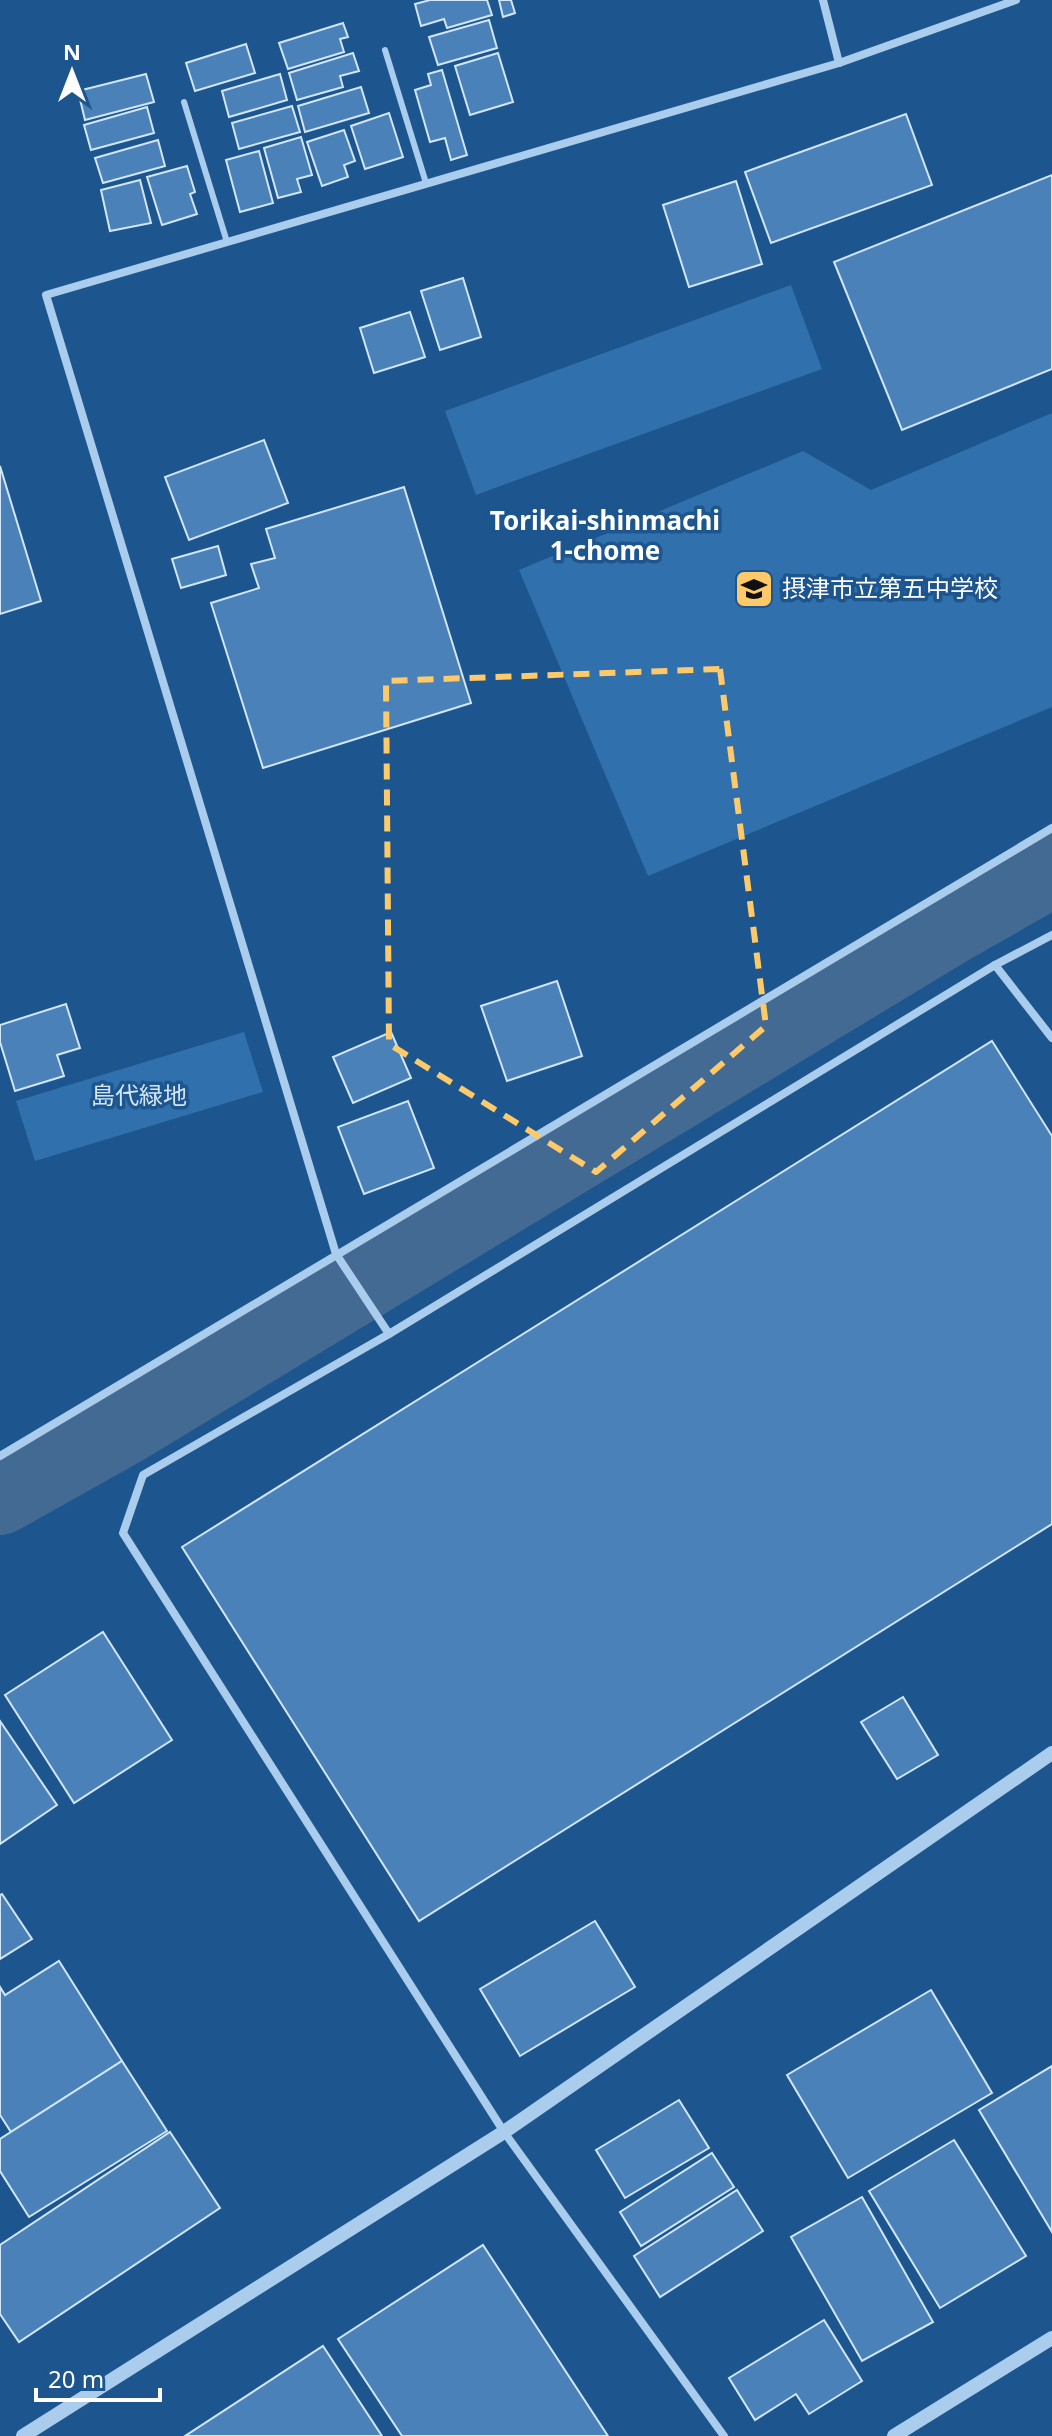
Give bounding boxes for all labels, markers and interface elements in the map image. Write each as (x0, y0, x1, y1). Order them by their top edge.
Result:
north arrow (32, 32, 112, 112)
text: N (63, 36, 81, 66)
district label: Torikai-shinmachi 1-chome (490, 502, 720, 568)
school or university icon: 摂津市立第五中学校 (733, 568, 775, 610)
place label: 摂津市立第五中学校 (782, 571, 998, 604)
park label: 島代緑地 (91, 1078, 187, 1111)
scale bar (36, 2352, 160, 2402)
text: 20 m (48, 2362, 104, 2395)

